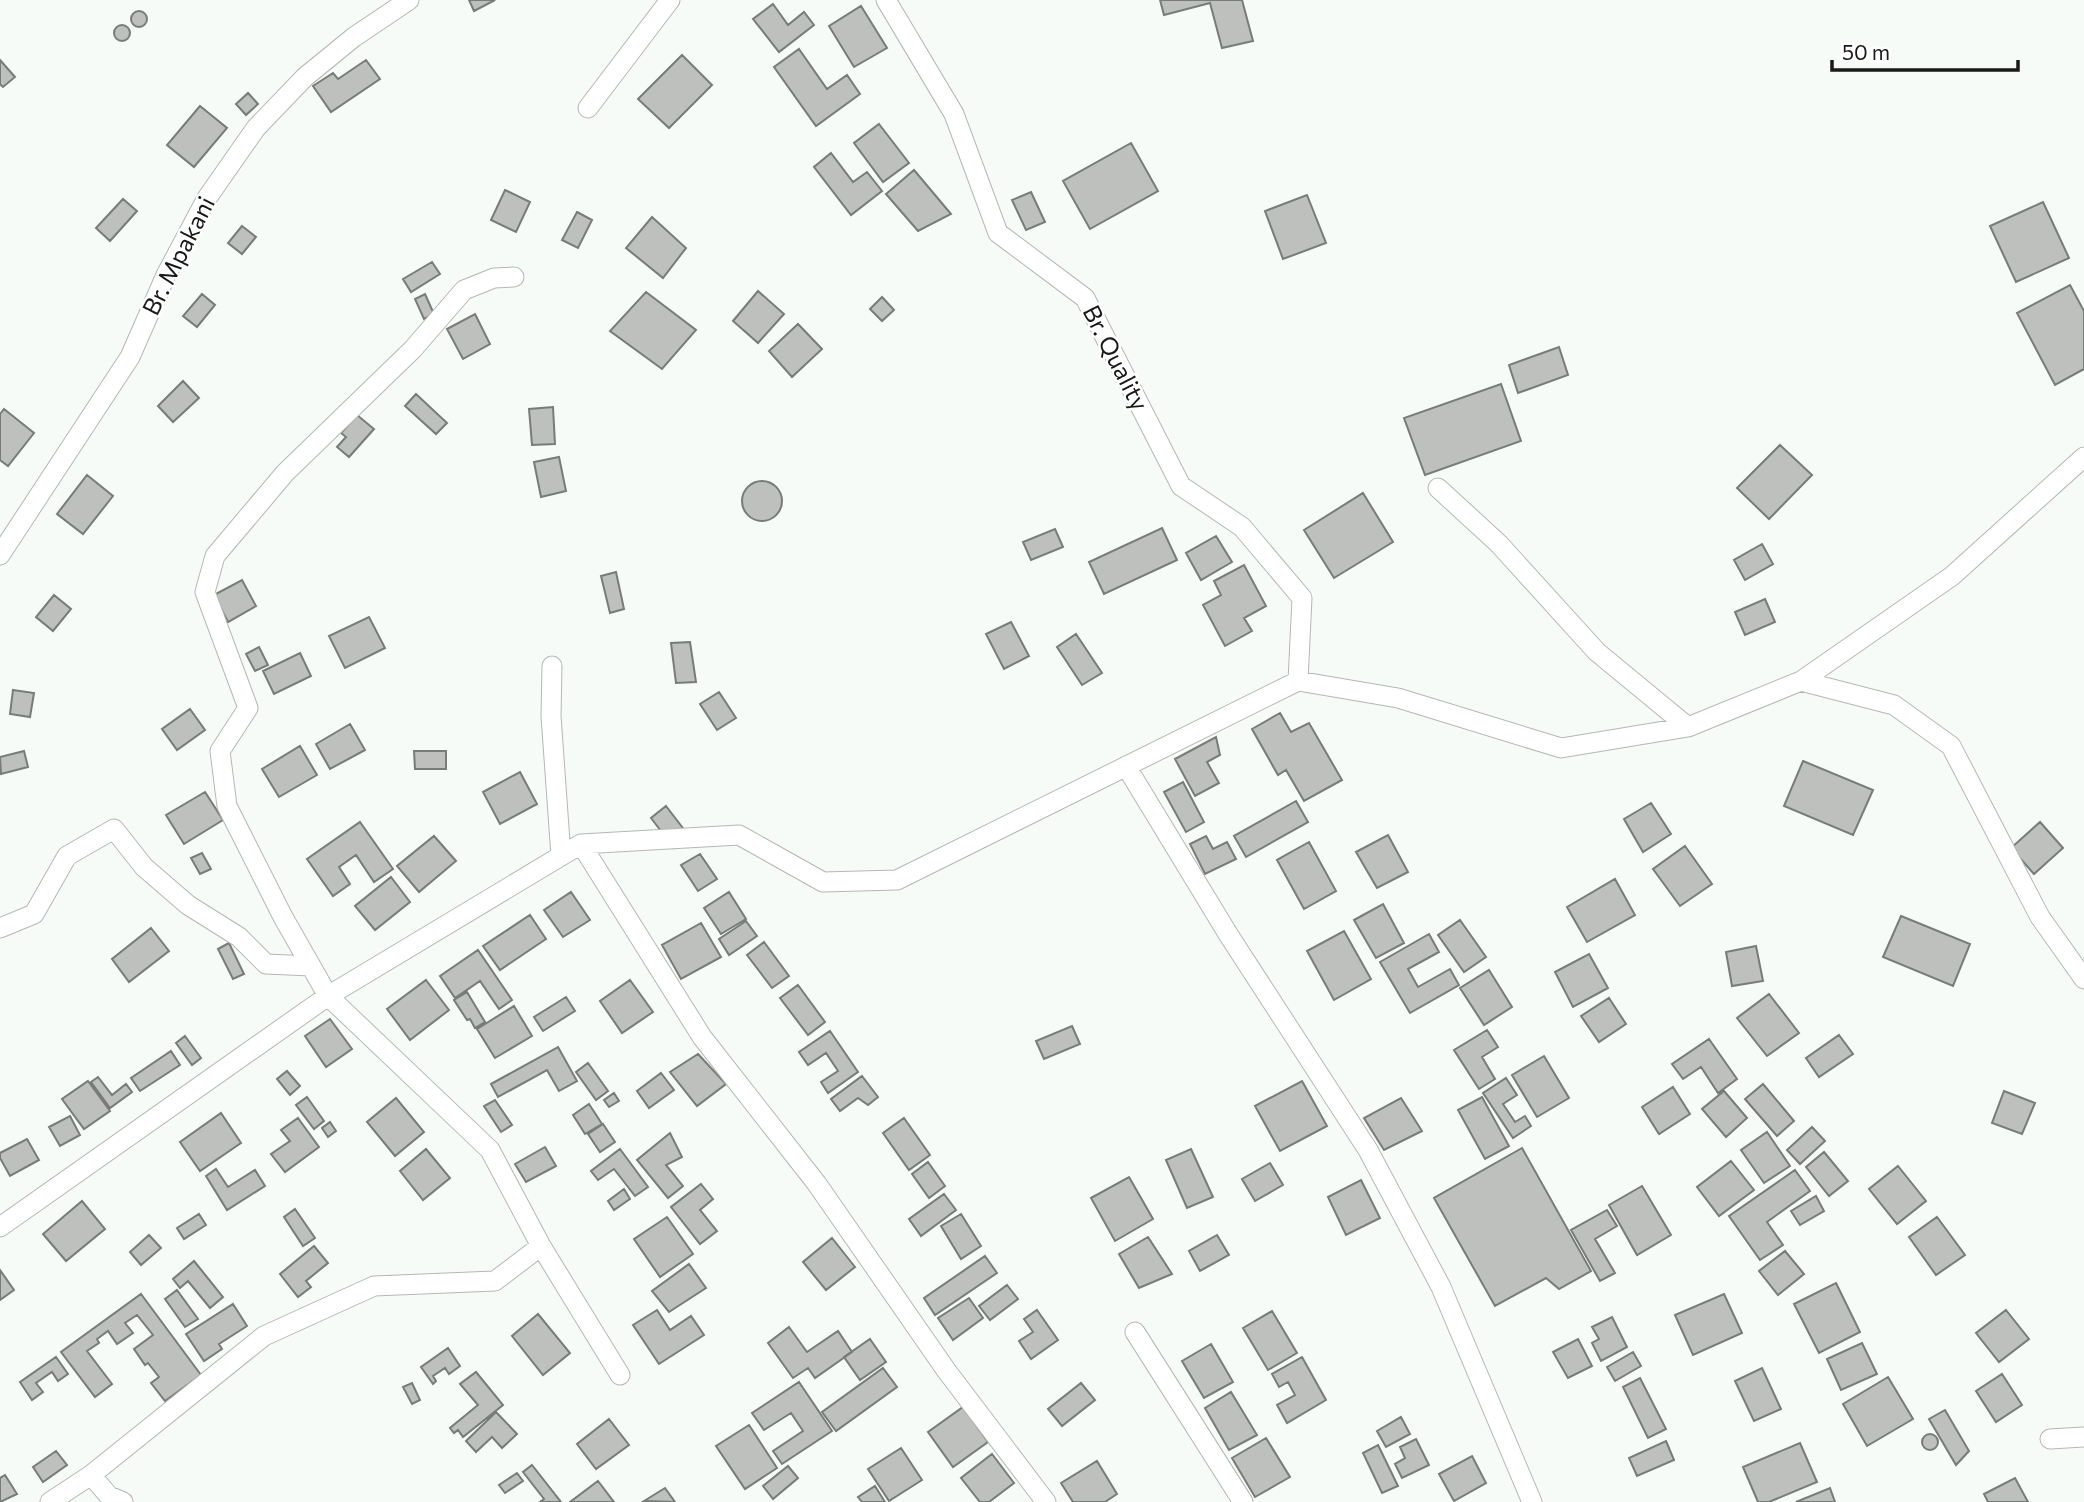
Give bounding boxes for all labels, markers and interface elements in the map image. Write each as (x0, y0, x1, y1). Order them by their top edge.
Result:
scale bar (1832, 28, 2018, 72)
text: 50 m (1842, 39, 1890, 64)
street label: Br. Mpakani (135, 191, 220, 320)
street label: Br. Quality (1077, 300, 1155, 415)

